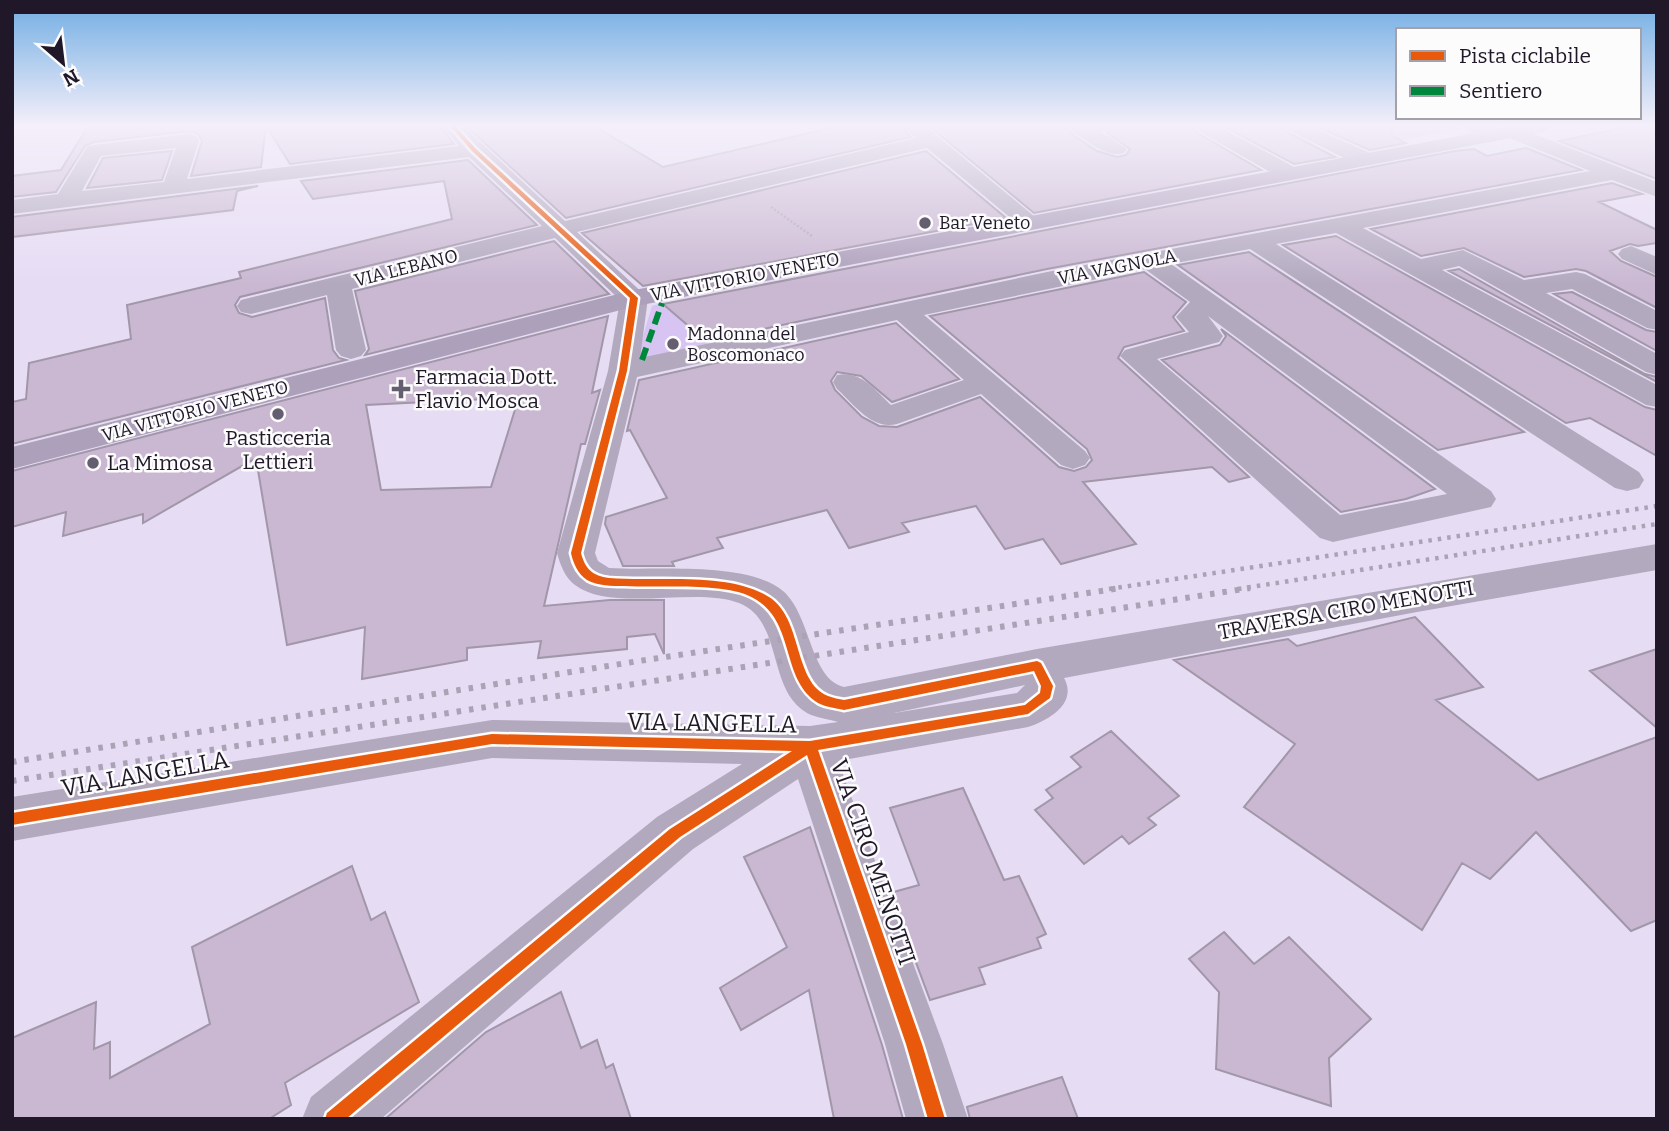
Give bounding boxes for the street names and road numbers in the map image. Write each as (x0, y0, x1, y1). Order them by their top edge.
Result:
street label: VIA LEBANO (352, 244, 460, 292)
street label: VIA VAGNOLA (1056, 245, 1179, 289)
street label: VIA VITTORIO VENETO (649, 248, 841, 306)
street label: VIA VITTORIO VENETO (99, 375, 291, 447)
street label: TRAVERSA CIRO MENOTTI (1216, 575, 1476, 645)
street label: VIA LANGELLA (627, 708, 797, 738)
street label: VIA LANGELLA (59, 745, 231, 803)
street label: VIA CIRO MENOTTI (825, 755, 921, 969)

